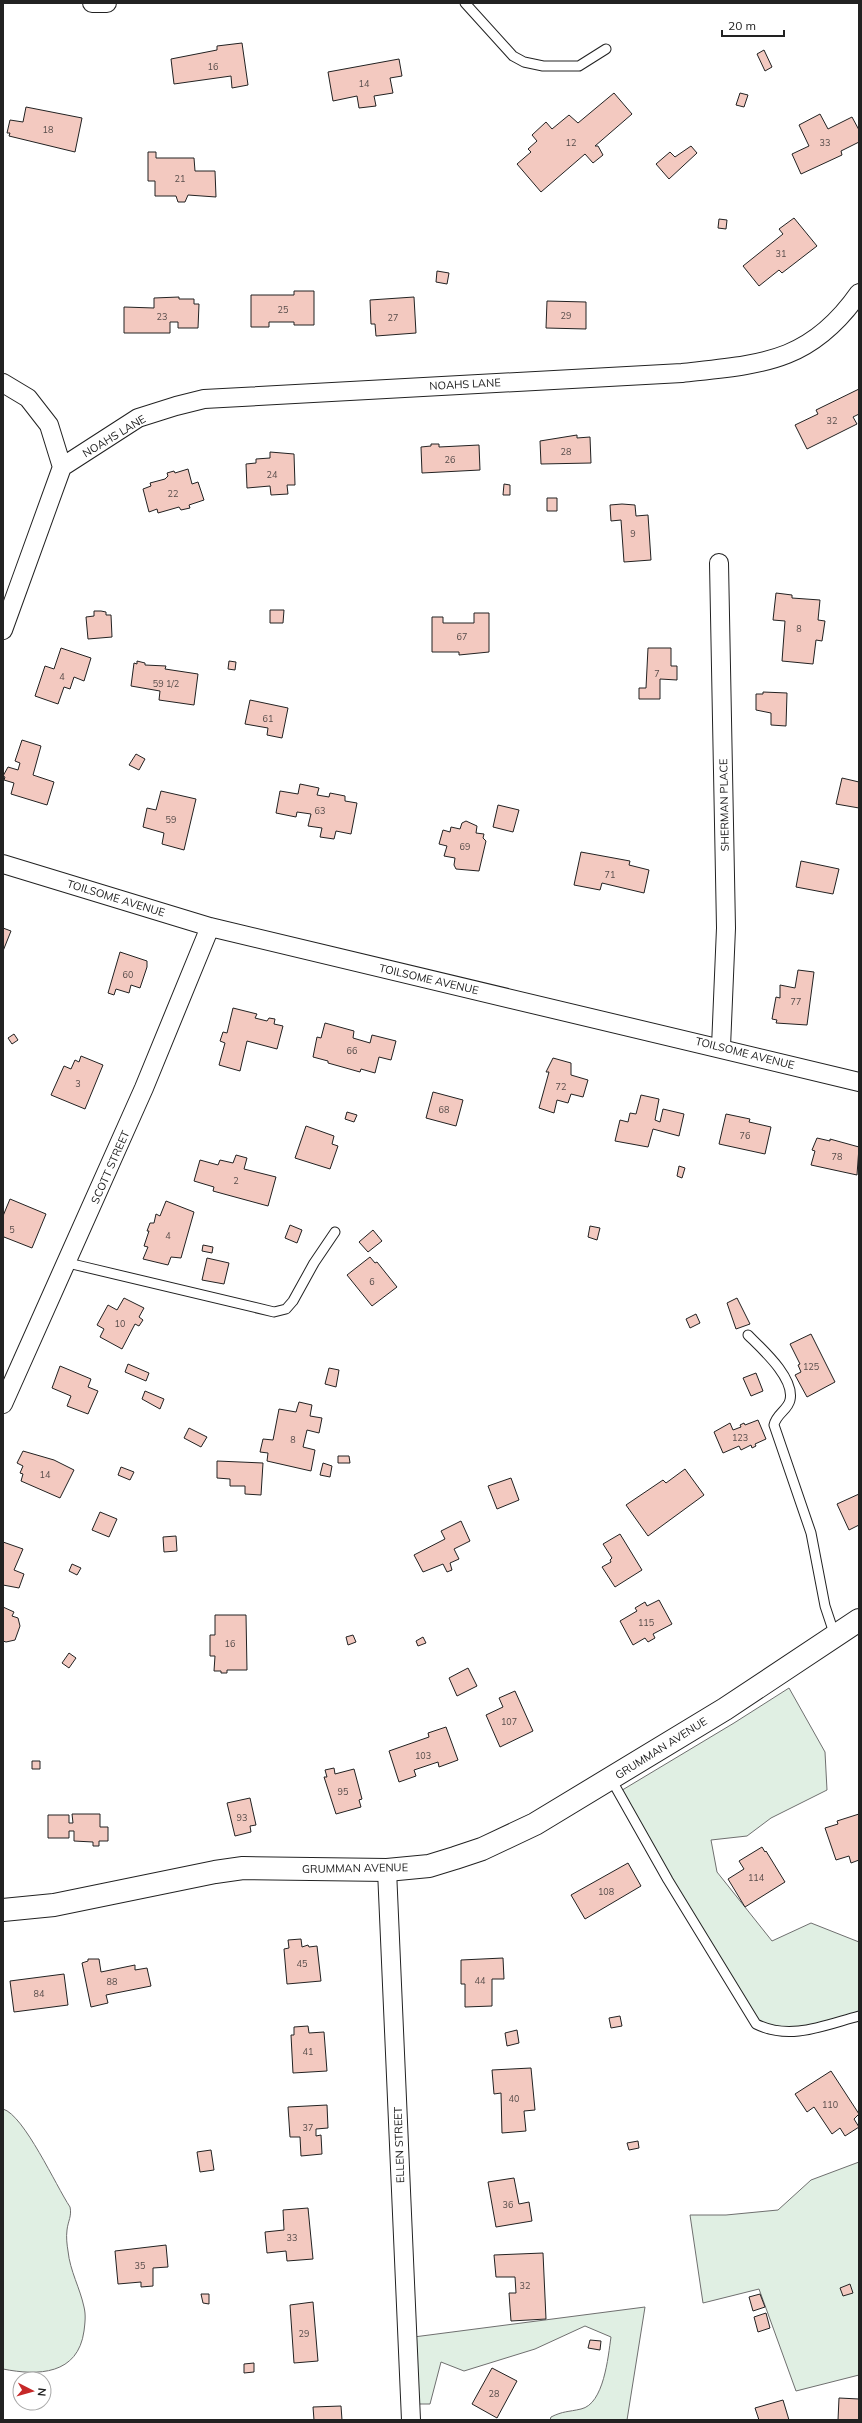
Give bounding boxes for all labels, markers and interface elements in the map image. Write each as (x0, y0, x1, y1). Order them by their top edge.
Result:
scale bar (722, 12, 784, 38)
text: 20 m (728, 18, 756, 33)
house number: 16 (208, 61, 218, 72)
house number: 14 (359, 78, 370, 89)
house number: 18 (43, 124, 53, 135)
house number: 12 (566, 137, 576, 148)
house number: 33 (820, 137, 830, 148)
house number: 21 (175, 173, 185, 184)
house number: 31 (776, 248, 786, 259)
house number: 25 (278, 304, 289, 315)
house number: 29 (561, 310, 571, 321)
house number: 23 (157, 311, 167, 322)
house number: 27 (388, 312, 398, 323)
street label: NOAHS LANE (429, 375, 501, 393)
street label: NOAHS LANE (80, 412, 148, 460)
house number: 32 (827, 415, 837, 426)
house number: 28 (561, 446, 571, 457)
house number: 26 (445, 454, 455, 465)
house number: 24 (267, 469, 278, 480)
house number: 22 (168, 488, 178, 499)
house number: 9 (630, 528, 636, 539)
house number: 8 (796, 623, 802, 634)
house number: 67 (457, 631, 467, 642)
house number: 7 (654, 668, 660, 679)
house number: 4 (59, 671, 65, 682)
house number: 59 1/2 (153, 678, 179, 689)
house number: 61 (263, 713, 273, 724)
street label: SHERMAN PLACE (716, 758, 732, 852)
house number: 63 (315, 805, 325, 816)
house number: 59 (166, 814, 176, 825)
house number: 69 (460, 841, 470, 852)
house number: 71 (605, 869, 615, 880)
street label: TOILSOME AVENUE (65, 876, 167, 920)
street label: TOILSOME AVENUE (378, 961, 480, 997)
house number: 60 (123, 969, 133, 980)
house number: 77 (791, 996, 801, 1007)
street label: TOILSOME AVENUE (694, 1034, 796, 1072)
house number: 66 (347, 1045, 357, 1056)
house number: 3 (75, 1078, 81, 1089)
house number: 72 (556, 1081, 566, 1092)
house number: 68 (439, 1104, 449, 1115)
street label: SCOTT STREET (88, 1128, 133, 1206)
house number: 76 (740, 1130, 750, 1141)
house number: 78 (832, 1151, 842, 1162)
house number: 2 (233, 1175, 239, 1186)
house number: 5 (9, 1224, 15, 1235)
house number: 4 (165, 1230, 171, 1241)
house number: 6 (369, 1276, 375, 1287)
house number: 10 (115, 1318, 125, 1329)
house number: 125 (803, 1361, 820, 1372)
house number: 123 (732, 1432, 748, 1443)
house number: 8 (290, 1434, 296, 1445)
house number: 14 (40, 1469, 51, 1480)
house number: 115 (638, 1617, 655, 1628)
house number: 16 (225, 1638, 235, 1649)
street label: GRUMMAN AVENUE (612, 1714, 710, 1782)
house number: 107 (501, 1716, 517, 1727)
house number: 103 (415, 1750, 431, 1761)
house number: 95 (338, 1786, 349, 1797)
house number: 93 (237, 1812, 247, 1823)
street label: GRUMMAN AVENUE (302, 1860, 408, 1876)
house number: 114 (748, 1872, 765, 1883)
house number: 108 (598, 1886, 614, 1897)
house number: 45 (297, 1958, 308, 1969)
house number: 44 (475, 1975, 486, 1986)
house number: 88 (107, 1976, 117, 1987)
house number: 84 (34, 1988, 45, 1999)
house number: 41 (303, 2046, 313, 2057)
house number: 40 (509, 2093, 519, 2104)
house number: 110 (822, 2099, 838, 2110)
street label: ELLEN STREET (391, 2106, 407, 2183)
house number: 37 (303, 2122, 313, 2133)
house number: 36 (503, 2199, 513, 2210)
house number: 33 (287, 2232, 297, 2243)
house number: 35 (135, 2260, 146, 2271)
house number: 32 (520, 2280, 530, 2291)
house number: 29 (299, 2328, 309, 2339)
north arrow (12, 2371, 52, 2411)
text: N (35, 2387, 49, 2397)
house number: 28 (489, 2388, 499, 2399)

